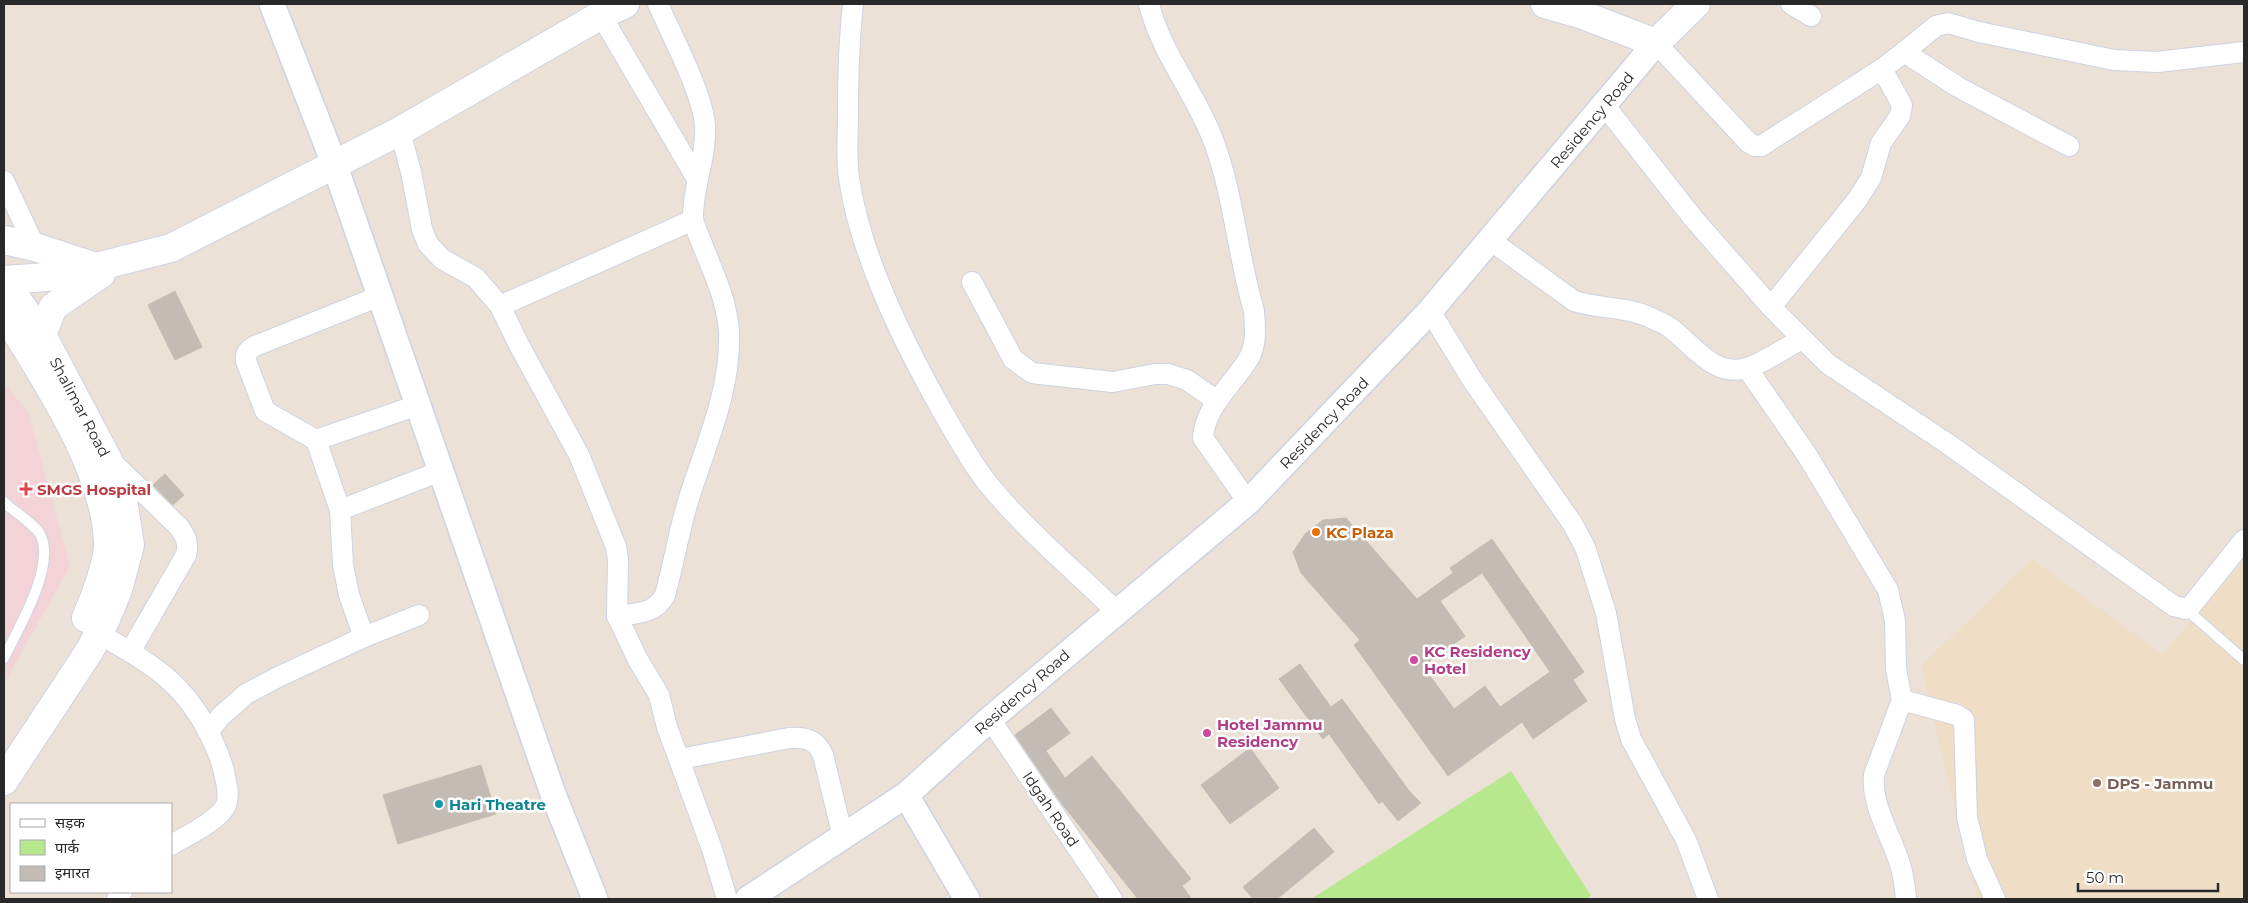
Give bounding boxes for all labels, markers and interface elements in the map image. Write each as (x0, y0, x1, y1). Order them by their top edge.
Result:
street label: Residency Road (1546, 68, 1638, 172)
street label: Shalimar Road (46, 354, 114, 460)
street label: Residency Road (1275, 373, 1373, 473)
place label: SMGS Hospital (37, 480, 151, 499)
marker: SMGS Hospital (19, 482, 33, 496)
place label: KC Plaza (1326, 523, 1394, 542)
marker: KC Plaza (1310, 526, 1322, 538)
place label: KC Residency Hotel (1424, 642, 1532, 678)
street label: Residency Road (970, 645, 1074, 739)
marker: KC Residency Hotel (1408, 654, 1420, 666)
place label: Hotel Jammu Residency (1217, 715, 1323, 751)
marker: Hotel Jammu Residency (1201, 727, 1213, 739)
street label: Idgah Road (1019, 768, 1083, 850)
place label: DPS - Jammu (2107, 774, 2213, 793)
marker: DPS - Jammu (2091, 777, 2103, 789)
place label: Hari Theatre (449, 795, 546, 814)
marker: Hari Theatre (433, 798, 445, 810)
legend (10, 803, 172, 893)
text: सड़क (55, 813, 85, 832)
text: पार्क (55, 838, 79, 857)
scale bar (2078, 860, 2218, 892)
text: इमारत (55, 863, 90, 882)
text: 50 m (2086, 868, 2124, 887)

